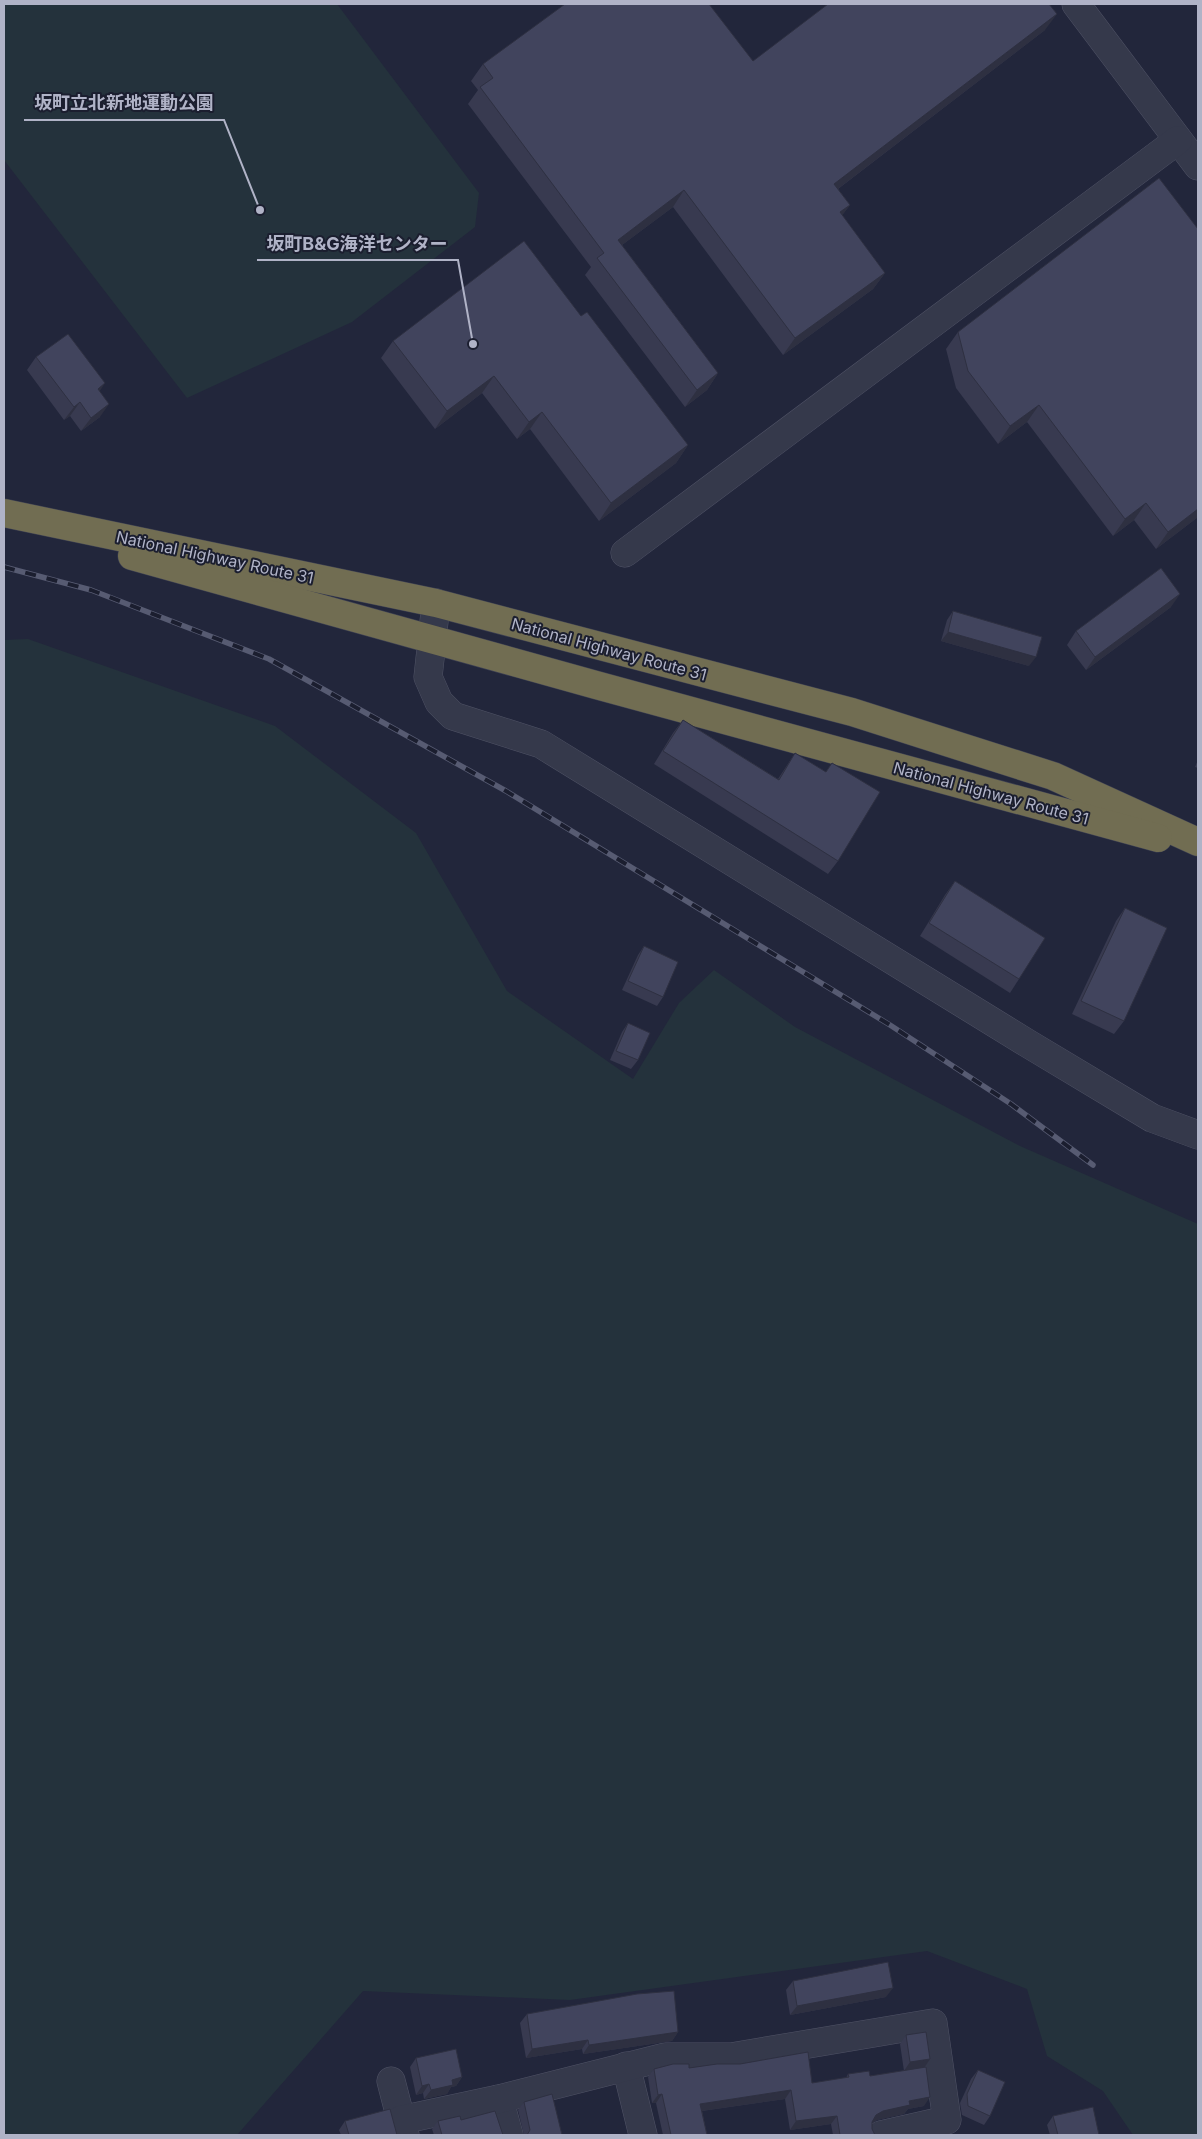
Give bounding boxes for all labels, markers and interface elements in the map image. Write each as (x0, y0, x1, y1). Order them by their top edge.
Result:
callout: 坂町立北新地運動公園 (24, 87, 224, 120)
text: 坂町立北新地運動公園 (34, 92, 214, 113)
callout: 坂町B&G海洋センター (257, 227, 458, 260)
text: 坂町B&G海洋センター (266, 233, 448, 254)
street label: National Highway Route 31 (114, 526, 316, 588)
street label: National Highway Route 31 (509, 613, 709, 685)
street label: National Highway Route 31 (891, 757, 1091, 829)

